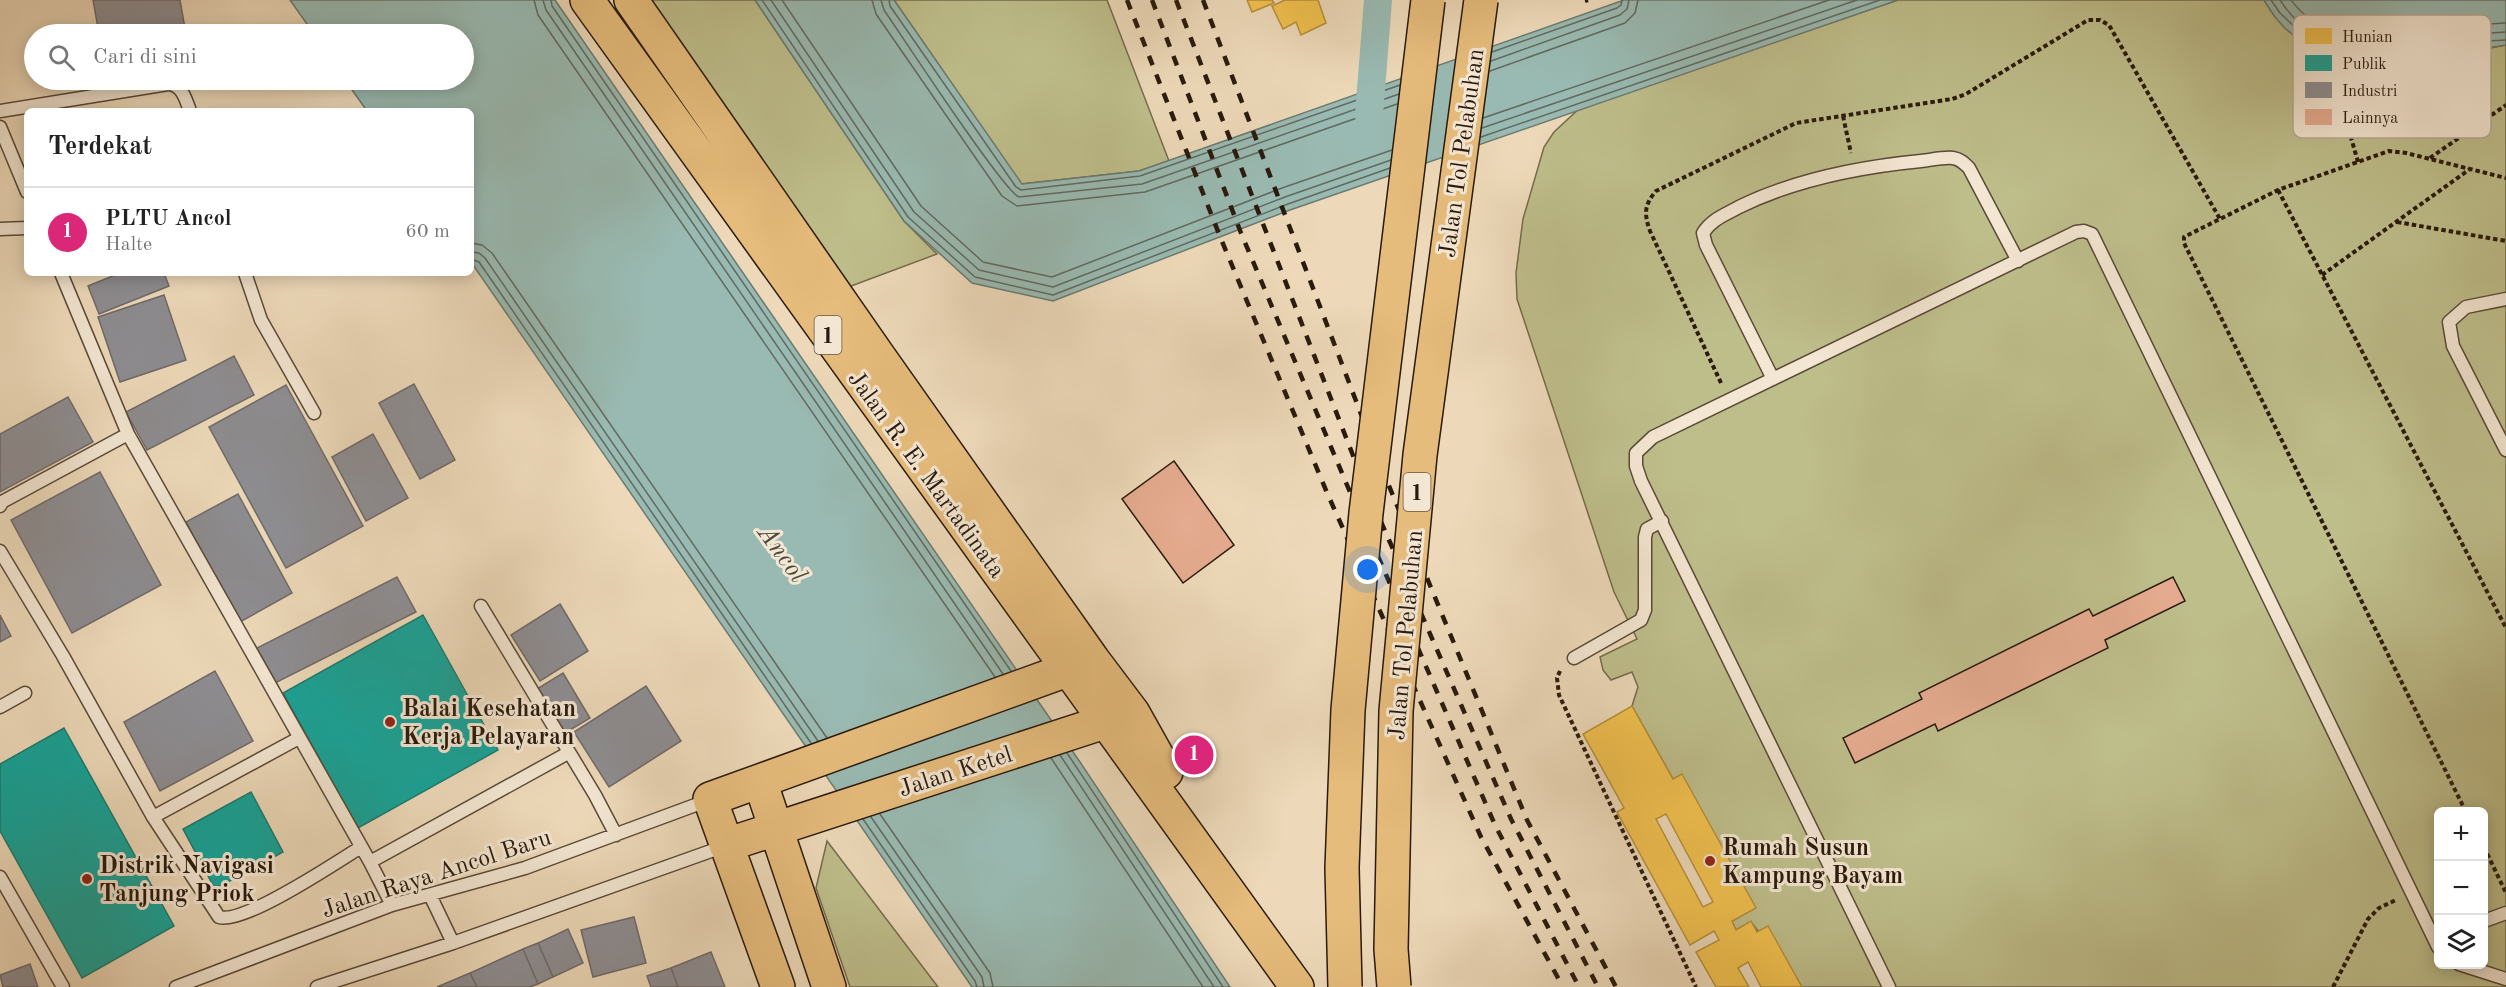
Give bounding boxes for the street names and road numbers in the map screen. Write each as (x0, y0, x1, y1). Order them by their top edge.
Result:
street label: Jalan Tol Pelabuhan (1436, 47, 1490, 259)
road number: 1 (814, 316, 842, 354)
street label: Jalan R. E. Martadinata (842, 367, 1009, 583)
road number: 1 (1404, 473, 1430, 511)
street label: Jalan Tol Pelabuhan (1386, 529, 1428, 741)
street label: Jalan Ketel (896, 743, 1015, 803)
street label: Jalan Raya Ancol Baru (319, 826, 555, 923)

